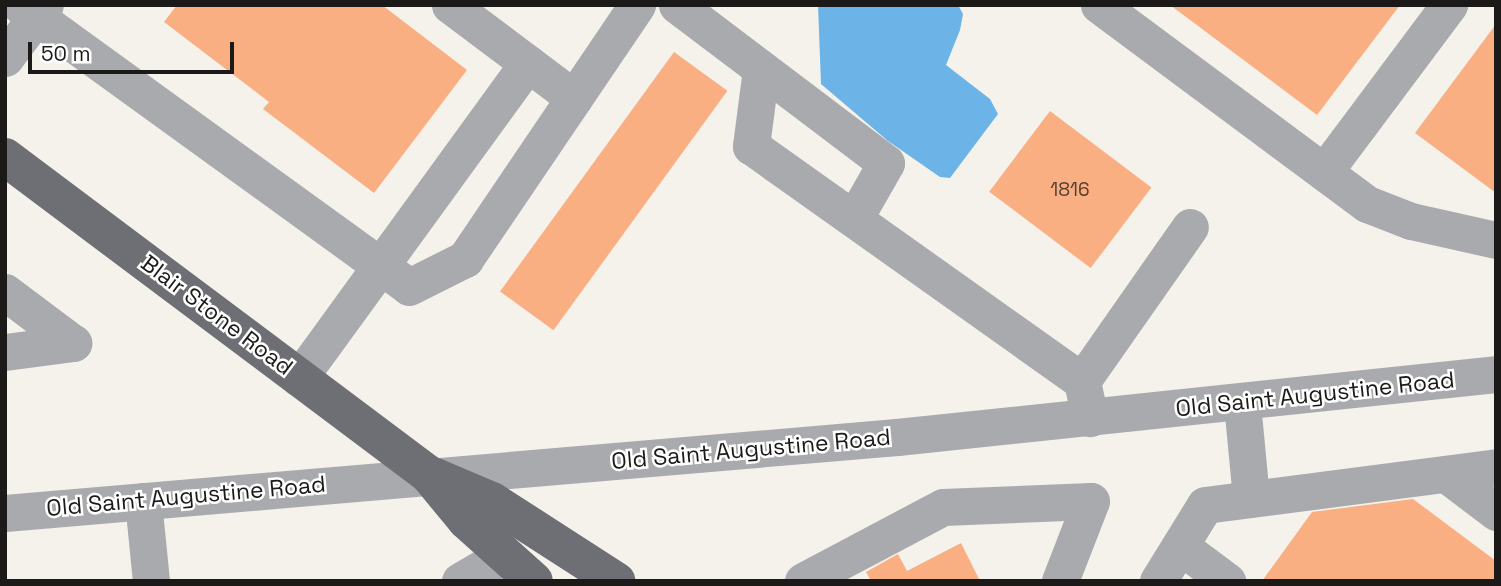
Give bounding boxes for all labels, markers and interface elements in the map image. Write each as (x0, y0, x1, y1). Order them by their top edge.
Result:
scale bar (32, 28, 238, 72)
text: 50 m (41, 40, 91, 67)
house number: 1816 (1050, 179, 1090, 201)
street label: Blair Stone Road (136, 249, 298, 381)
street label: Old Saint Augustine Road (1174, 366, 1456, 422)
street label: Old Saint Augustine Road (610, 423, 892, 475)
street label: Old Saint Augustine Road (45, 470, 327, 522)

